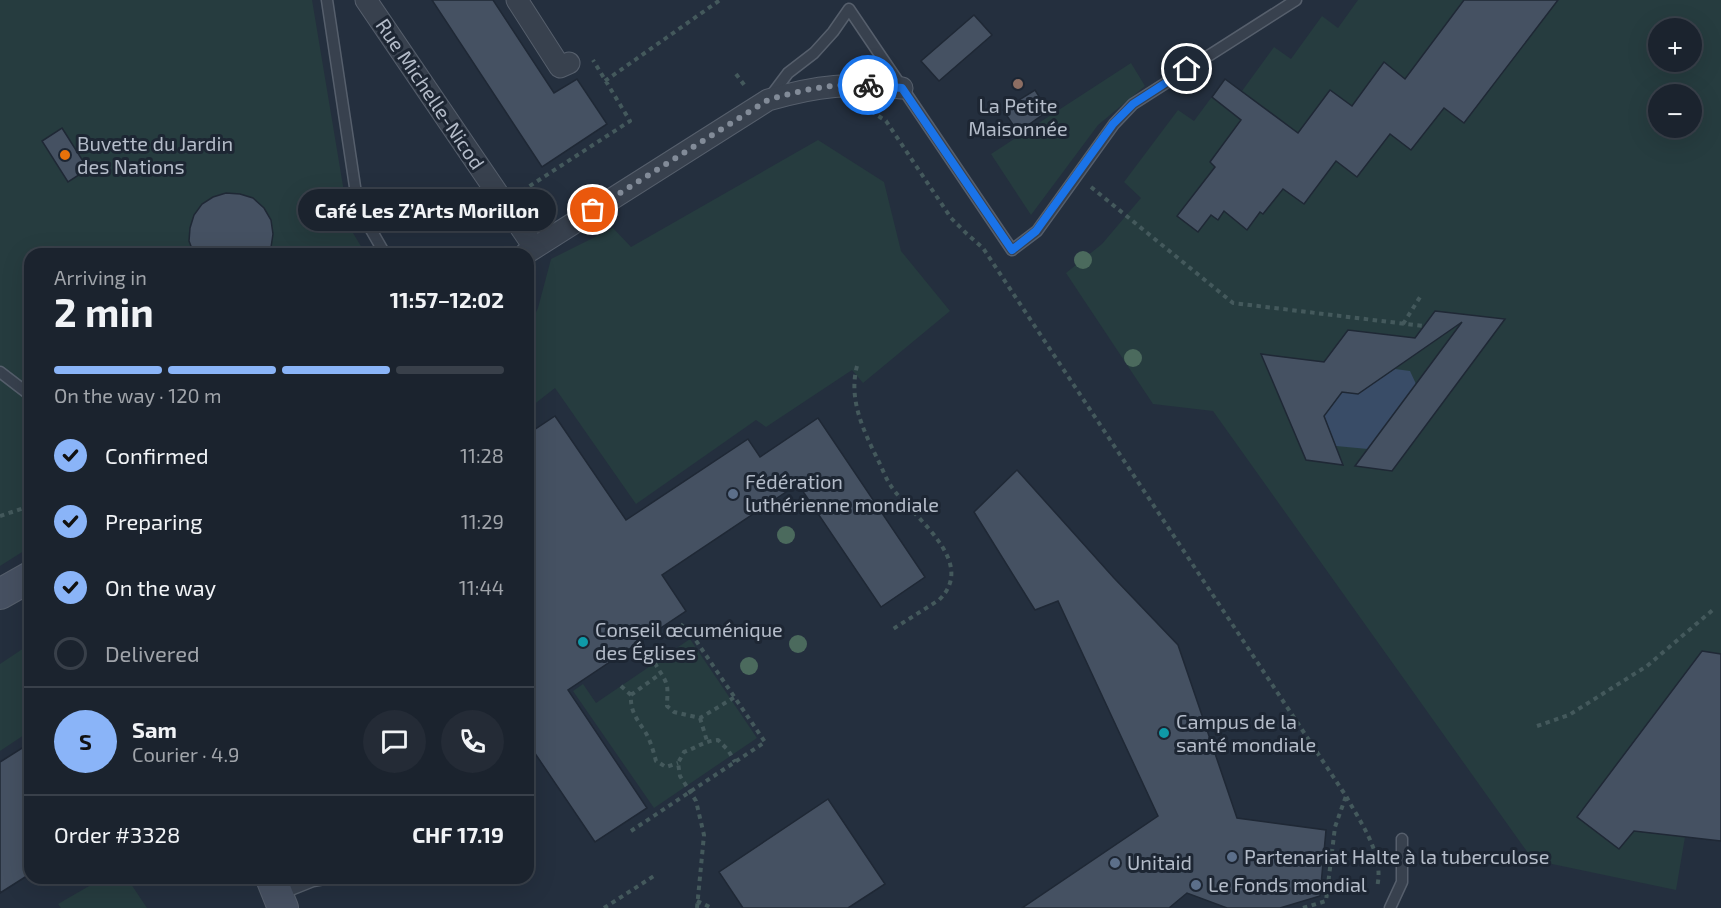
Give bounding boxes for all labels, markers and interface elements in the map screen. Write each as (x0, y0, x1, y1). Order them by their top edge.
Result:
street label: Rue Michelle-Nicod (371, 13, 490, 173)
map controls (1648, 18, 1702, 138)
button: + (1648, 18, 1702, 72)
pin (1161, 43, 1212, 94)
icon: home (1170, 52, 1203, 85)
courier (838, 55, 898, 115)
icon: bike (852, 69, 885, 102)
marker: La Petite Maisonnée (1011, 77, 1025, 91)
button: − (1648, 84, 1702, 138)
place label: La Petite Maisonnée (968, 93, 1068, 140)
place label: Buvette du Jardin des Nations (77, 131, 233, 178)
marker: Buvette du Jardin des Nations (58, 148, 72, 162)
pin (567, 184, 618, 235)
callout: Café Les Z’Arts Morillon (299, 189, 557, 231)
icon: bag (576, 193, 609, 226)
text: Café Les Z’Arts Morillon (315, 198, 539, 222)
text: Arriving in (54, 265, 147, 289)
text: 11:57–12:02 (390, 286, 504, 312)
text: 2 min (54, 288, 154, 335)
text: On the way · 120 m (54, 383, 222, 407)
icon: check (54, 439, 87, 472)
text: Confirmed (105, 442, 209, 468)
text: 11:28 (460, 443, 504, 467)
place label: Fédération luthérienne mondiale (745, 469, 939, 516)
marker: Fédération luthérienne mondiale (726, 487, 740, 501)
icon: check (54, 505, 87, 538)
text: Preparing (105, 508, 203, 534)
text: 11:29 (461, 509, 504, 533)
icon: check (54, 571, 87, 604)
text: On the way (105, 574, 216, 600)
text: 11:44 (459, 575, 504, 599)
place label: Conseil œcuménique des Églises (595, 617, 783, 664)
marker: Conseil œcuménique des Églises (576, 635, 590, 649)
text: Delivered (105, 640, 200, 666)
place label: Campus de la santé mondiale (1176, 709, 1316, 756)
button: chat (363, 710, 426, 773)
button: phone (441, 710, 504, 773)
text: Sam (132, 716, 177, 742)
marker: Campus de la santé mondiale (1157, 726, 1171, 740)
text: S (79, 728, 92, 754)
text: Courier · 4.9 (132, 742, 239, 766)
text: Order #3328 (54, 821, 180, 847)
text: CHF 17.19 (412, 821, 504, 847)
place label: Partenariat Halte à la tuberculose (1244, 844, 1549, 868)
place label: Unitaid (1127, 850, 1192, 874)
marker: Partenariat Halte à la tuberculose (1225, 850, 1239, 864)
marker: Unitaid (1108, 856, 1122, 870)
place label: Le Fonds mondial (1208, 872, 1367, 896)
marker: Le Fonds mondial (1189, 878, 1203, 892)

